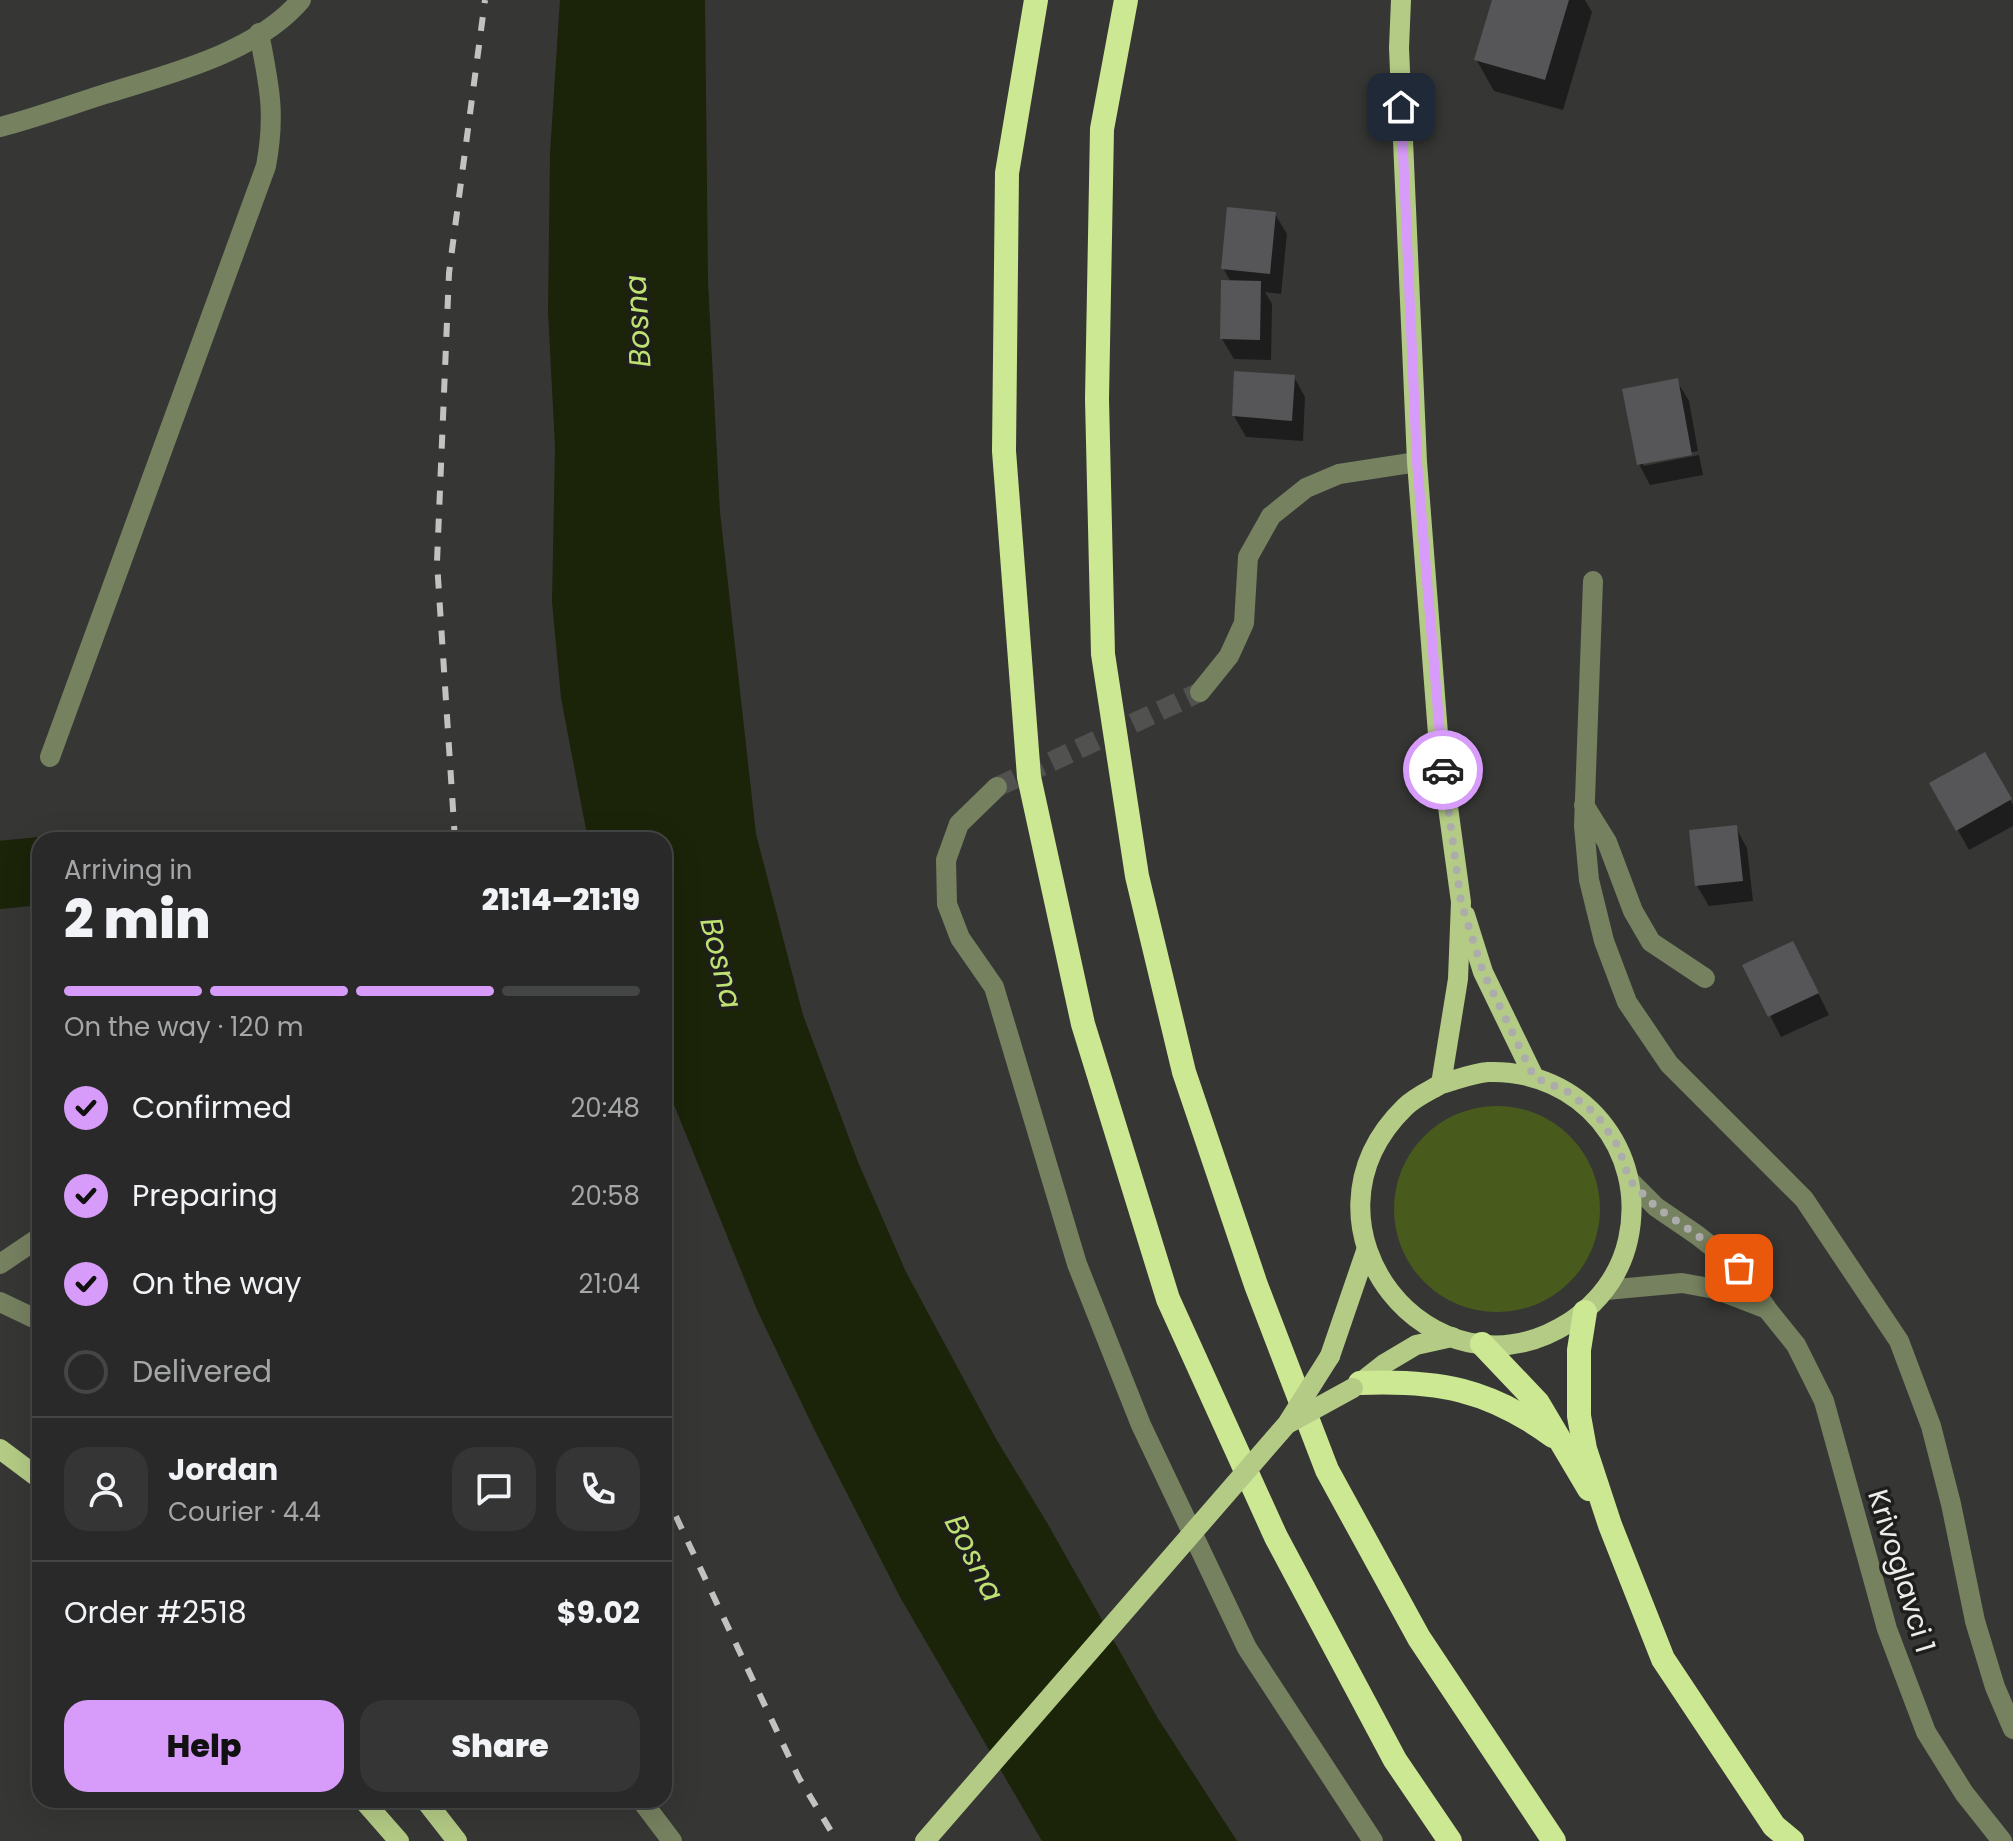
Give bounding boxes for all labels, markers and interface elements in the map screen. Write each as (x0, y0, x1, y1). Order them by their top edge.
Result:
pin (1367, 73, 1435, 141)
icon: home (1379, 85, 1423, 129)
water label: Bosna (614, 274, 661, 368)
courier (1403, 730, 1483, 810)
icon: car (1421, 748, 1465, 792)
text: Arriving in (64, 852, 193, 888)
text: 21:14–21:19 (482, 878, 640, 921)
text: 2 min (64, 883, 211, 956)
water label: Bosna (689, 913, 754, 1013)
text: On the way · 120 m (64, 1009, 303, 1045)
icon: check (64, 1086, 108, 1130)
text: Confirmed (132, 1086, 292, 1129)
text: 20:48 (570, 1090, 640, 1126)
icon: check (64, 1174, 108, 1218)
text: Preparing (132, 1174, 278, 1217)
text: 20:58 (570, 1178, 640, 1214)
pin (1705, 1234, 1773, 1302)
icon: bag (1717, 1246, 1761, 1290)
icon: check (64, 1262, 108, 1306)
text: On the way (132, 1262, 301, 1305)
text: 21:04 (579, 1266, 640, 1302)
text: Delivered (132, 1350, 272, 1393)
button: person (64, 1447, 148, 1531)
button: chat (452, 1447, 536, 1531)
button: phone (556, 1447, 640, 1531)
text: Jordan (168, 1448, 278, 1491)
street label: Krivoglavci 1 (1858, 1485, 1945, 1657)
text: Courier · 4.4 (168, 1494, 321, 1530)
water label: Bosna (934, 1507, 1015, 1609)
text: Order #2518 (64, 1591, 247, 1634)
text: $9.02 (557, 1591, 640, 1634)
button: Help (64, 1700, 344, 1792)
button: Share (360, 1700, 640, 1792)

